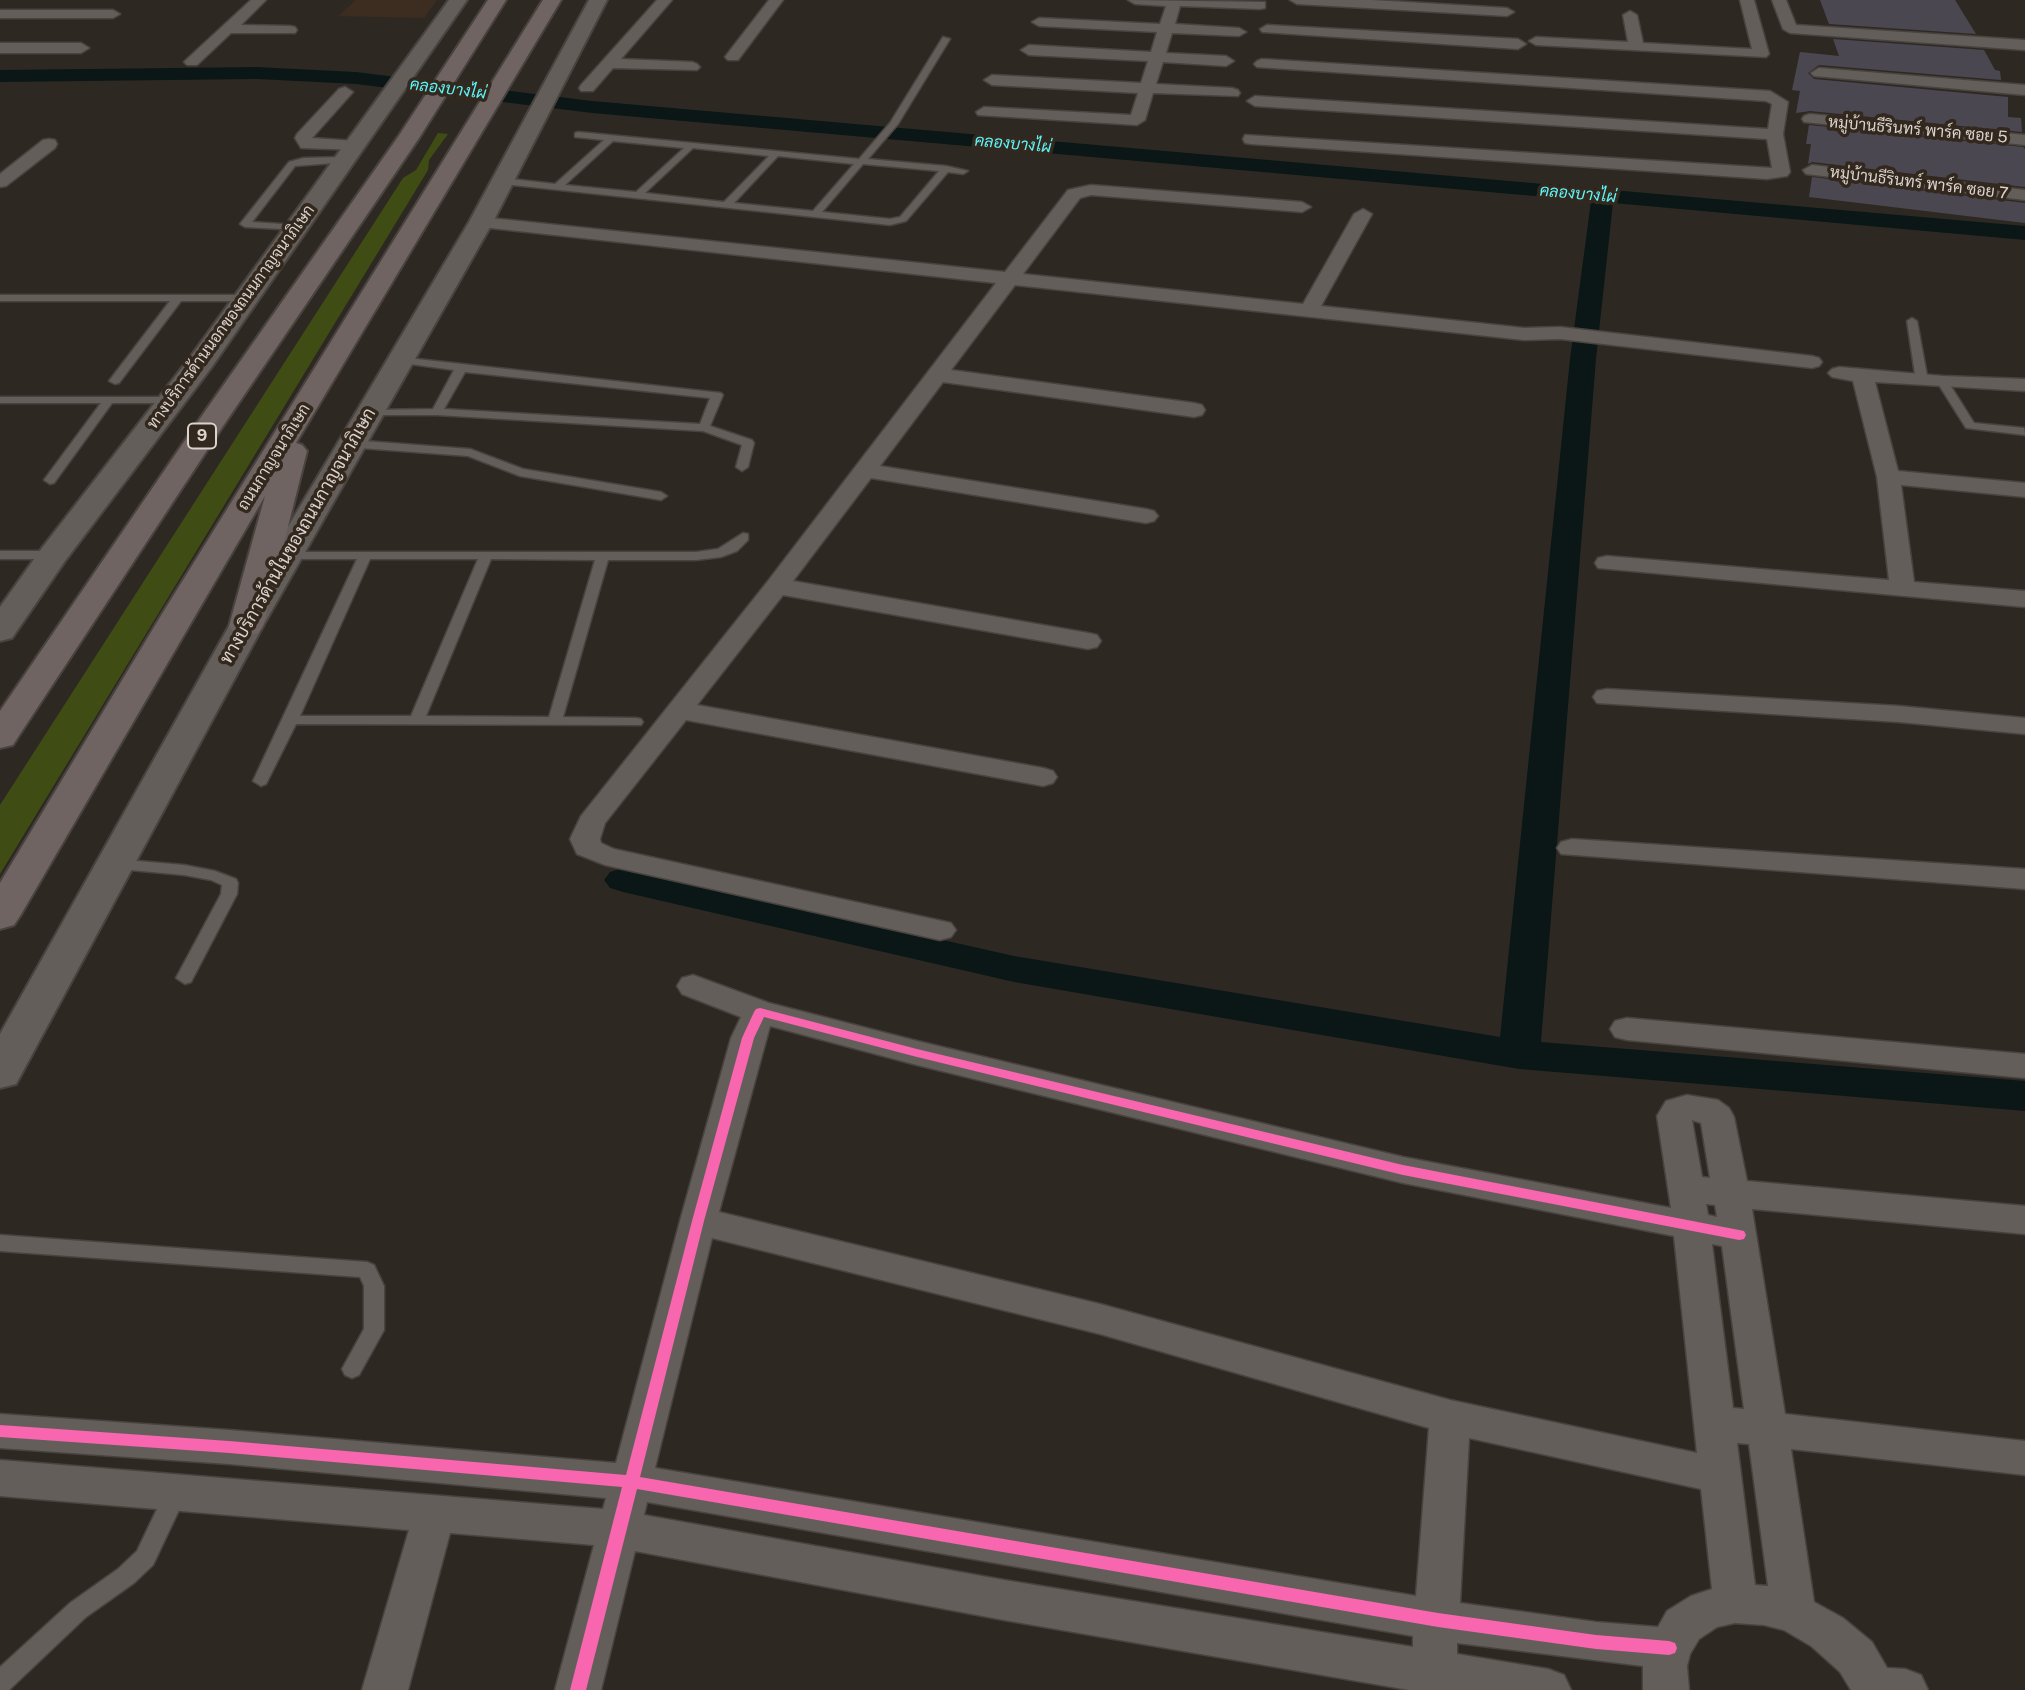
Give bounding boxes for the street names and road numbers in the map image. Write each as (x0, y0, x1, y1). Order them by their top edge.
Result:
street label: หมู่บ้านธีรินทร์ พาร์ค ซอย 5 (1827, 113, 2009, 147)
street label: หมู่บ้านธีรินทร์ พาร์ค ซอย 7 (1829, 163, 2009, 203)
street label: ทางบริการด้านนอกของถนนกาญจนาภิเษก (143, 201, 319, 433)
street label: ถนนกาญจนาภิเษก (234, 400, 314, 514)
street label: ทางบริการด้านในของถนนกาญจนาภิเษก (216, 404, 380, 668)
road number: 9 (188, 424, 216, 448)

